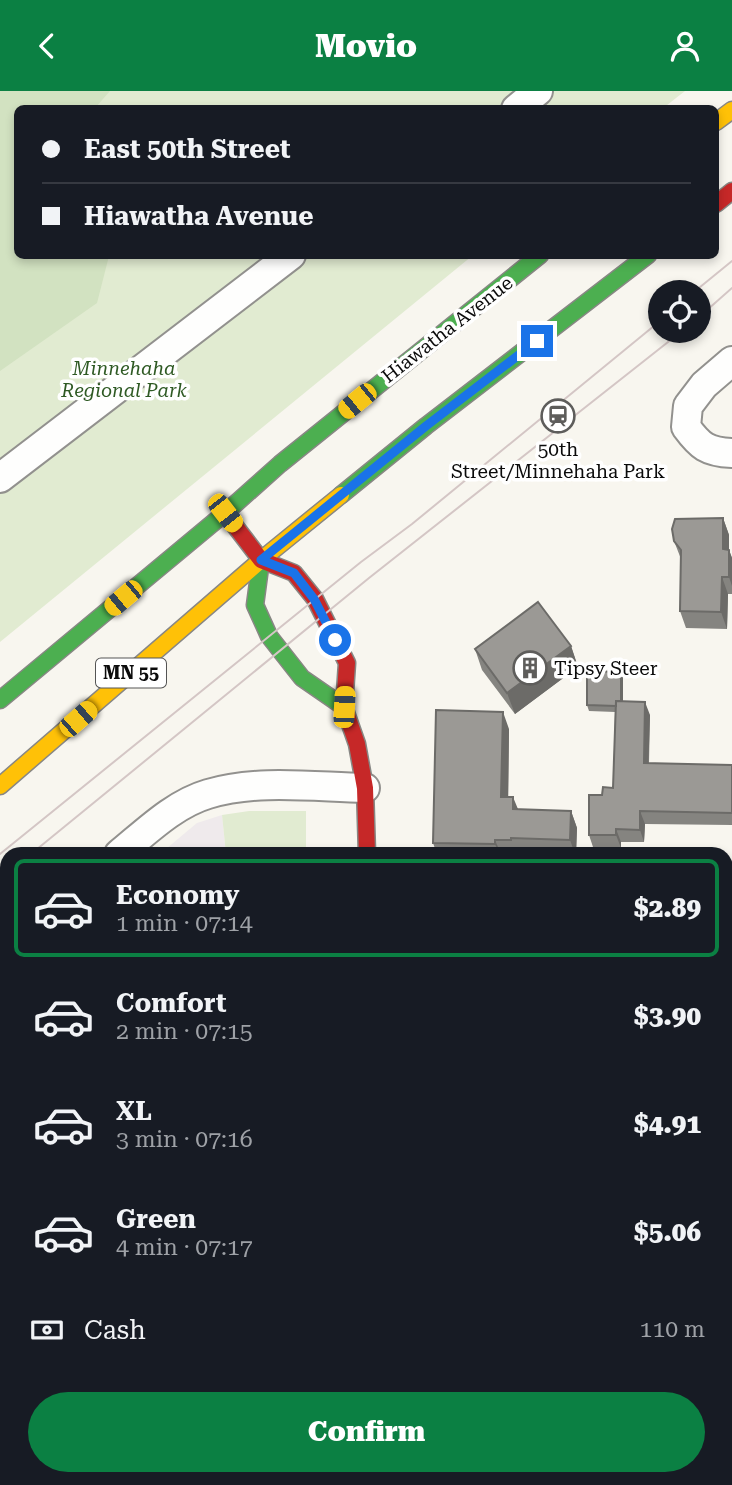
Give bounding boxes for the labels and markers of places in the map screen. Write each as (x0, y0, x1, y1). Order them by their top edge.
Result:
station icon: 50th Street/Minnehaha Park (539, 397, 577, 435)
place label: 50th Street/Minnehaha Park (451, 438, 665, 483)
building icon: Tipsy Steer (511, 649, 549, 687)
place label: Tipsy Steer (554, 657, 658, 680)

